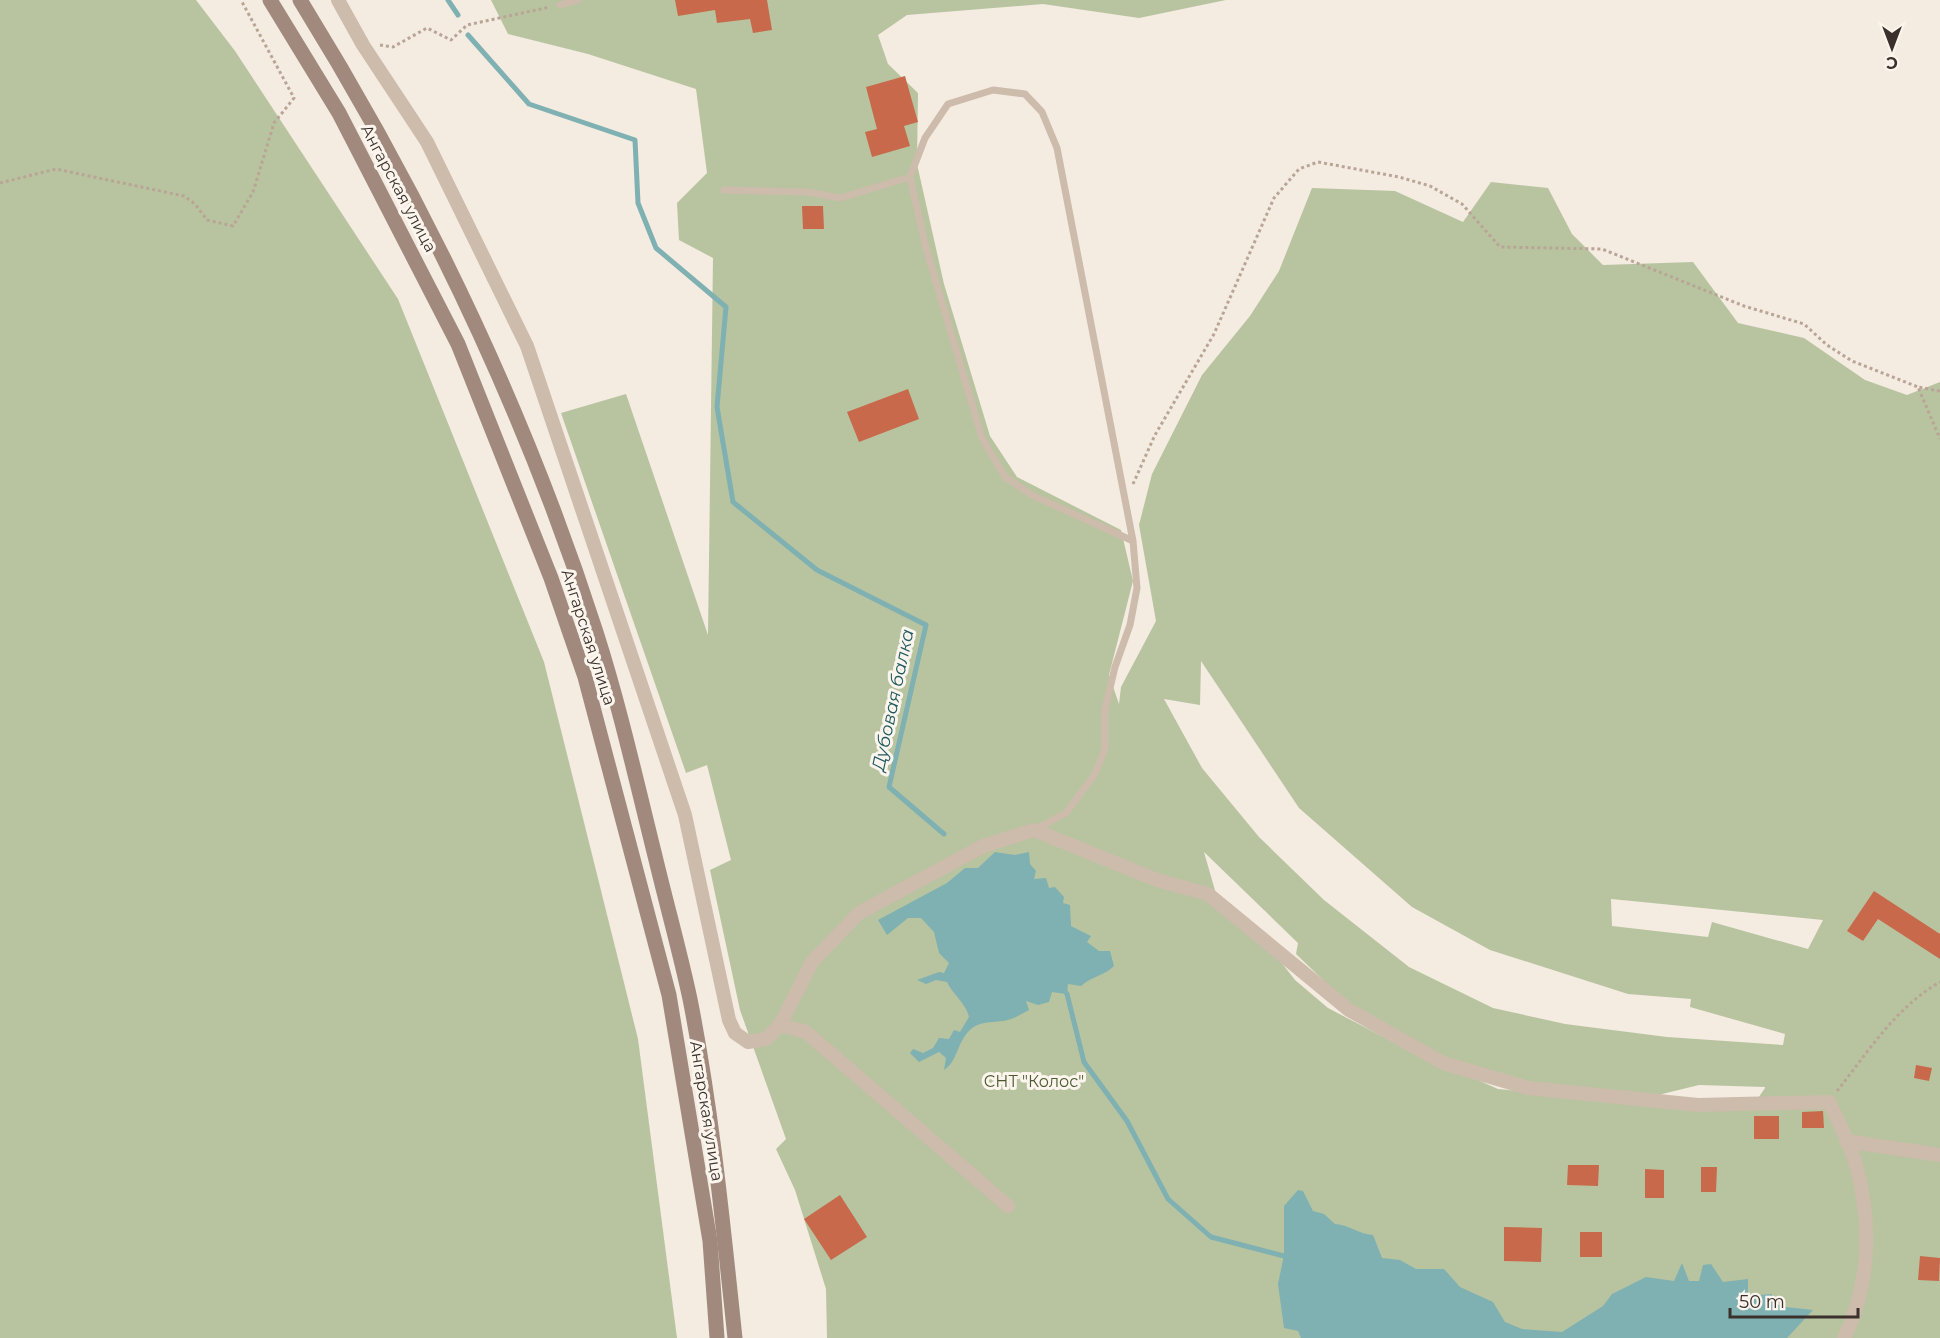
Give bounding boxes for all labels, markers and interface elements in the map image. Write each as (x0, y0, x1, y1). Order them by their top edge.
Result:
north arrow (1862, 18, 1922, 78)
text: С (1886, 53, 1898, 72)
street label: Ангарская улица (357, 121, 440, 255)
street label: Ангарская улица (558, 567, 619, 708)
water label: Дубовая балка (867, 627, 919, 775)
street label: Ангарская улица (686, 1040, 727, 1183)
park label: СНТ "Колос" (984, 1072, 1084, 1091)
scale bar (1730, 1281, 1858, 1319)
text: 50 m (1739, 1291, 1785, 1313)

